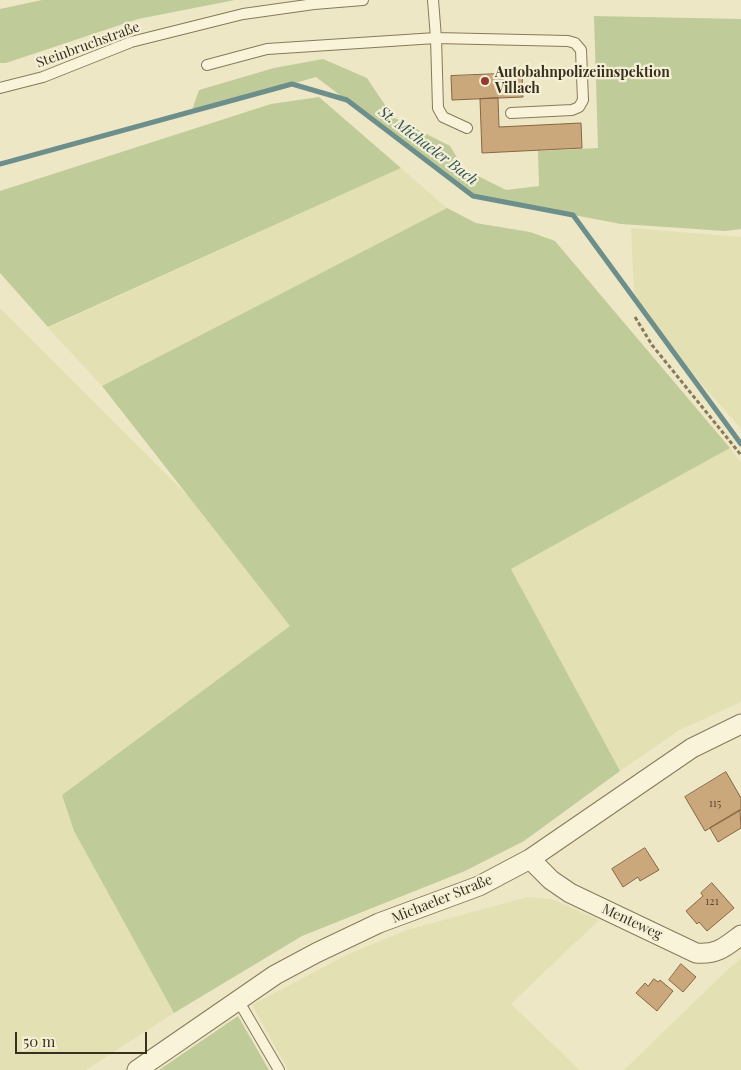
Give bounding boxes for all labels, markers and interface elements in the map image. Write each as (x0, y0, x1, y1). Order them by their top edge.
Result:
street label: Steinbruchstraße (34, 18, 142, 72)
place label: Autobahnpolizeiinspektion Villach (495, 65, 670, 98)
marker: Autobahnpolizeiinspektion Villach (479, 75, 491, 87)
water label: St. Michaeler Bach (375, 103, 481, 189)
house number: 115 (709, 797, 721, 811)
street label: Michaeler Straße (389, 871, 495, 927)
house number: 121 (705, 895, 719, 909)
street label: Menteweg (599, 901, 665, 943)
scale bar (18, 1022, 150, 1054)
text: 50 m (23, 1031, 55, 1051)

